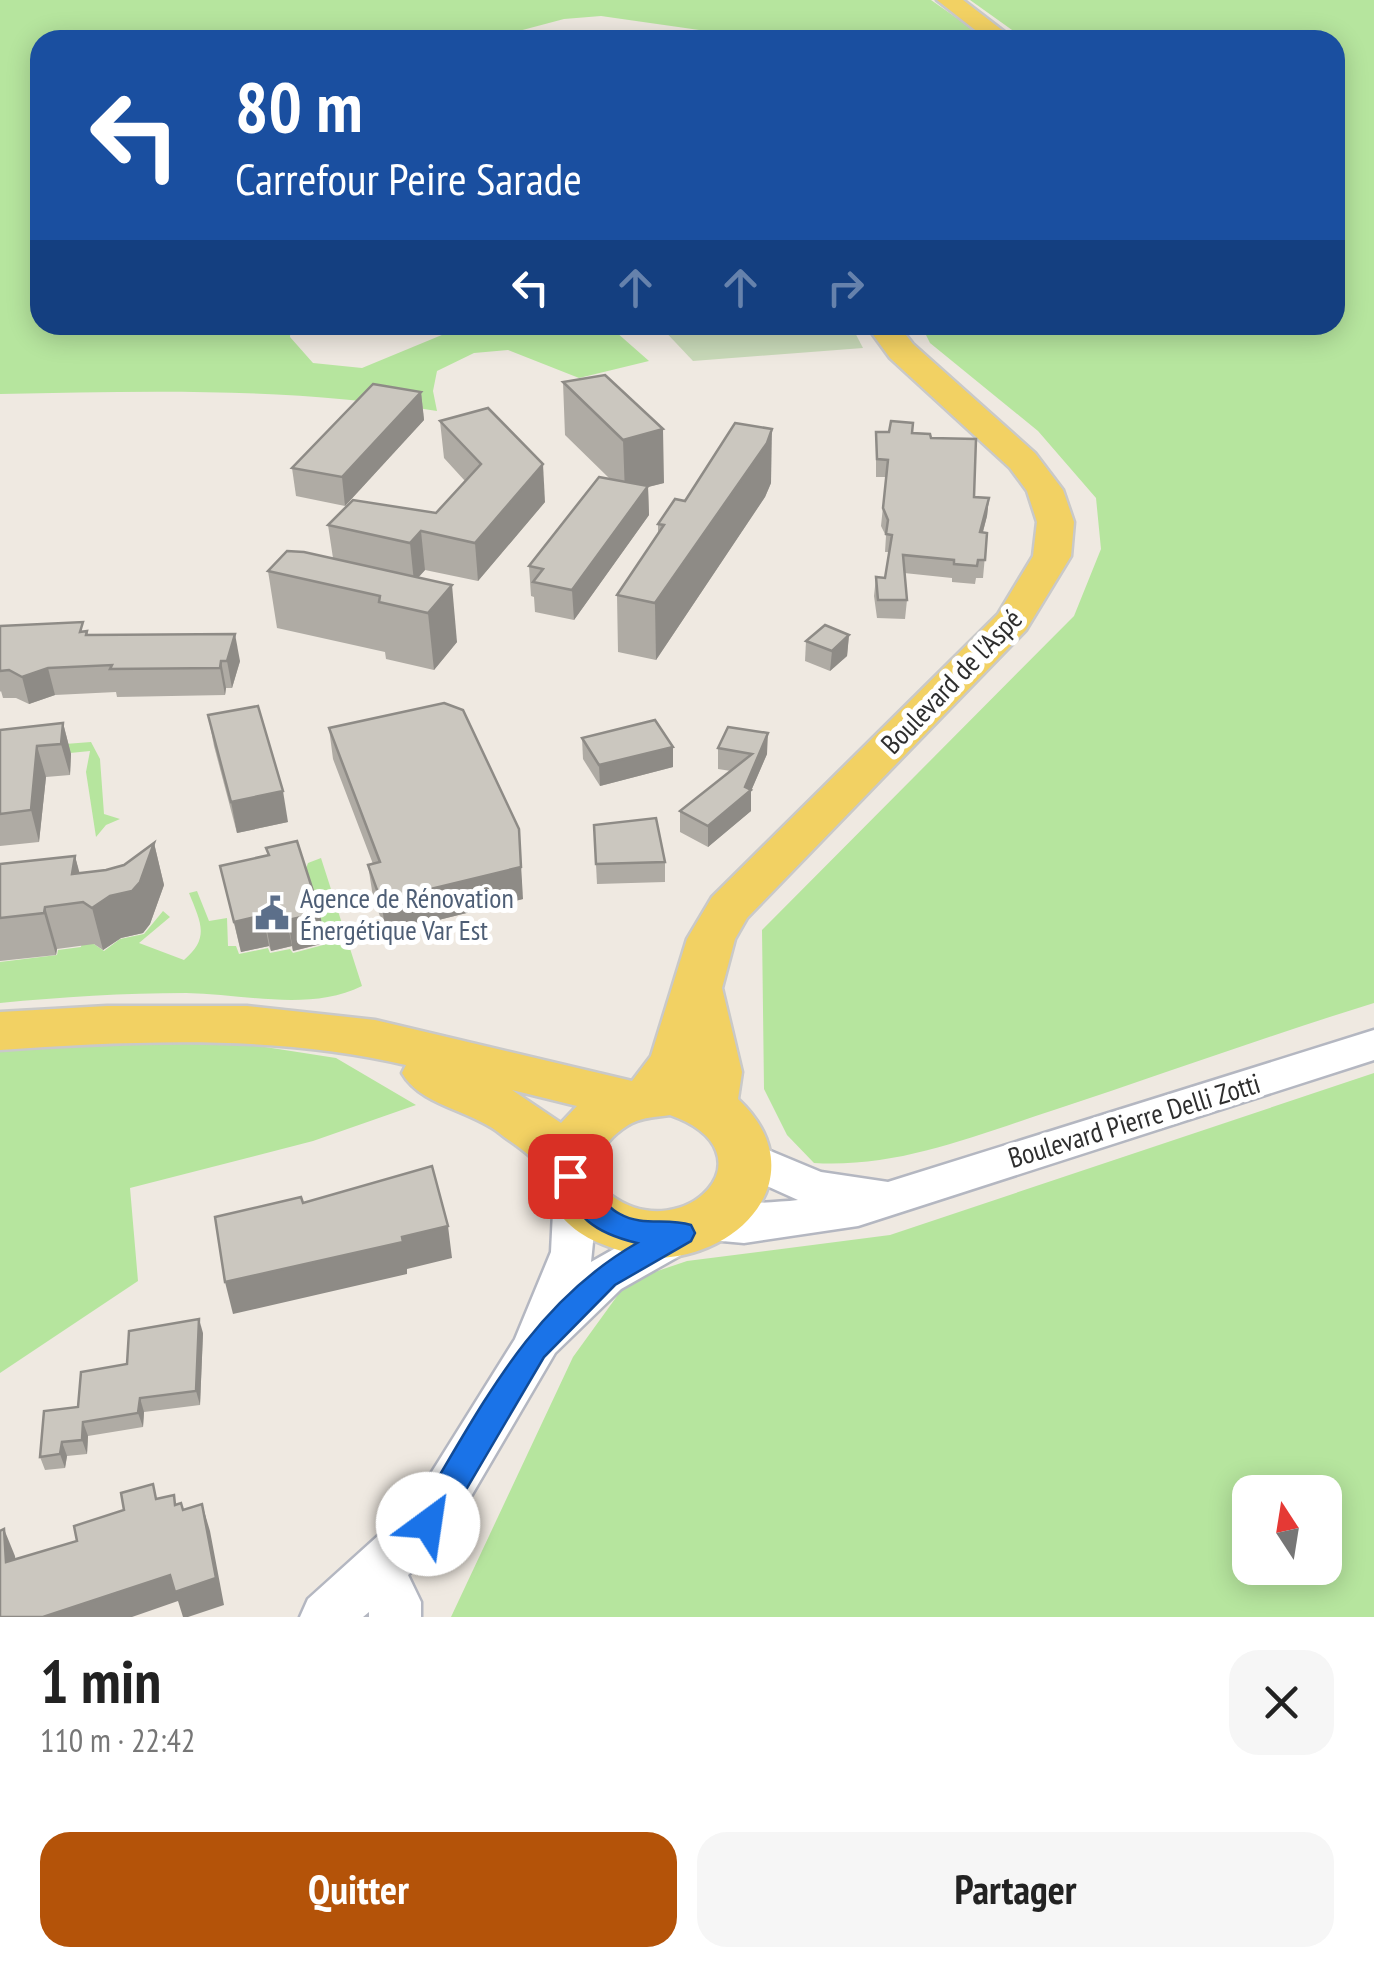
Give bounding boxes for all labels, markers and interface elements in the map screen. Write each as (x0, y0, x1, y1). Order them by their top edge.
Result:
text: 80 m (235, 61, 363, 151)
icon: left (70, 70, 200, 200)
text: Carrefour Peire Sarade (235, 149, 582, 207)
icon: left (503, 260, 558, 315)
icon: ahead (608, 260, 663, 315)
icon: ahead (713, 260, 768, 315)
icon: right (818, 260, 873, 315)
street label: Boulevard de l'Aspé (872, 601, 1030, 761)
place label: Agence de Rénovation Énergétique Var Est (300, 879, 514, 948)
public building icon: Agence de Rénovation Énergétique Var Est (253, 894, 291, 932)
street label: Boulevard Pierre Delli Zotti (1004, 1064, 1264, 1176)
pin (528, 1134, 613, 1219)
icon: arrive (543, 1149, 598, 1204)
position arrow (376, 1472, 480, 1576)
north arrow (1232, 1475, 1342, 1585)
map controls (1232, 1475, 1342, 1585)
text: 1 min (40, 1642, 161, 1720)
button: close (1229, 1650, 1334, 1755)
text: 110 m · 22:42 (40, 1719, 195, 1761)
button: Quitter (40, 1832, 677, 1947)
button: Partager (697, 1832, 1334, 1947)

